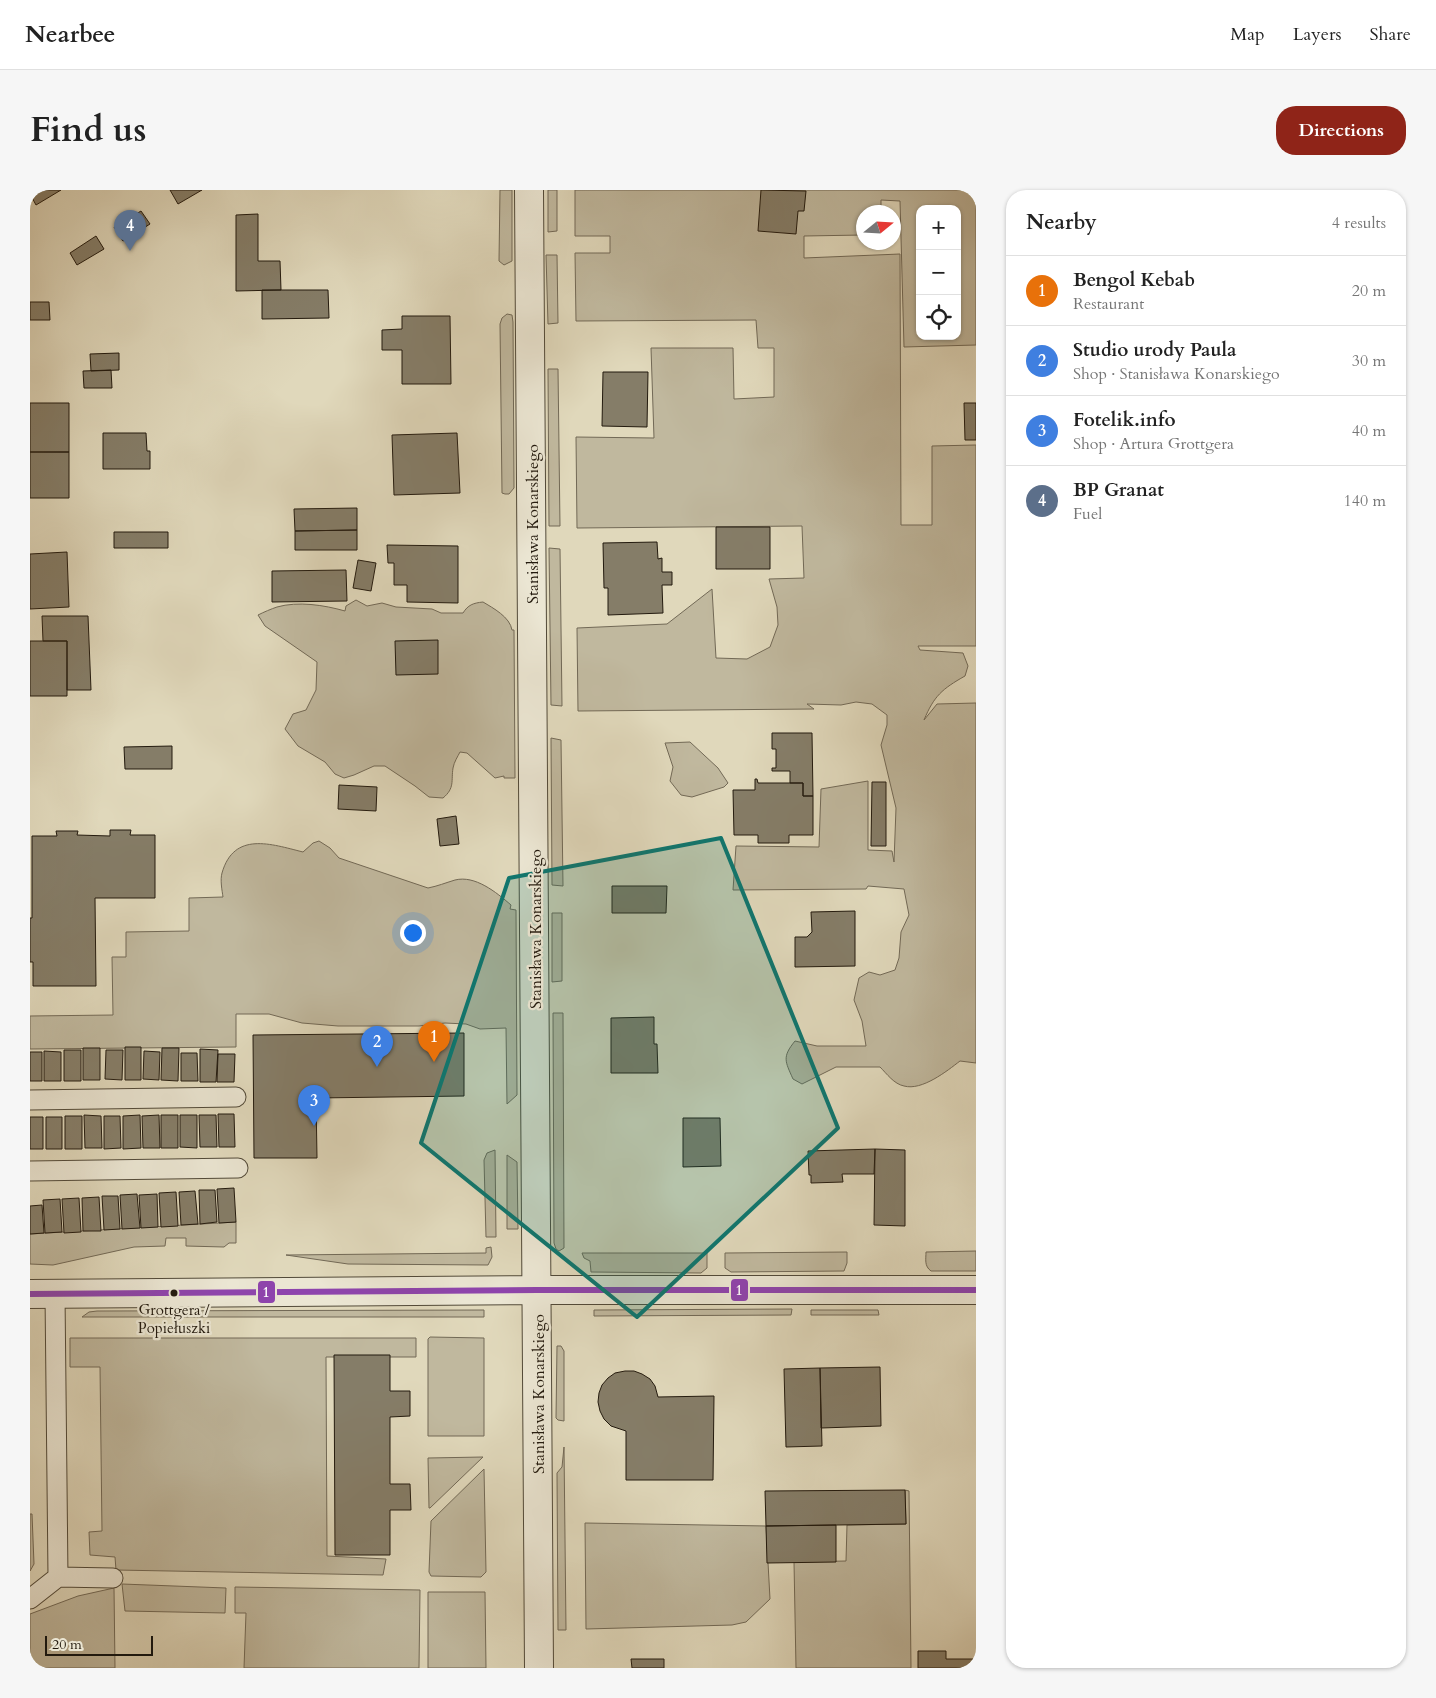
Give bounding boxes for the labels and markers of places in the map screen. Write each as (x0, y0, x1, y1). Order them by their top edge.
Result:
pin: 4 (114, 210, 146, 251)
pin: 1 (418, 1021, 450, 1062)
pin: 2 (361, 1026, 393, 1067)
pin: 3 (298, 1085, 330, 1126)
marker: Grottgera / Popiełuszki (169, 1288, 179, 1298)
place label: Grottgera / Popiełuszki (138, 1300, 210, 1338)

